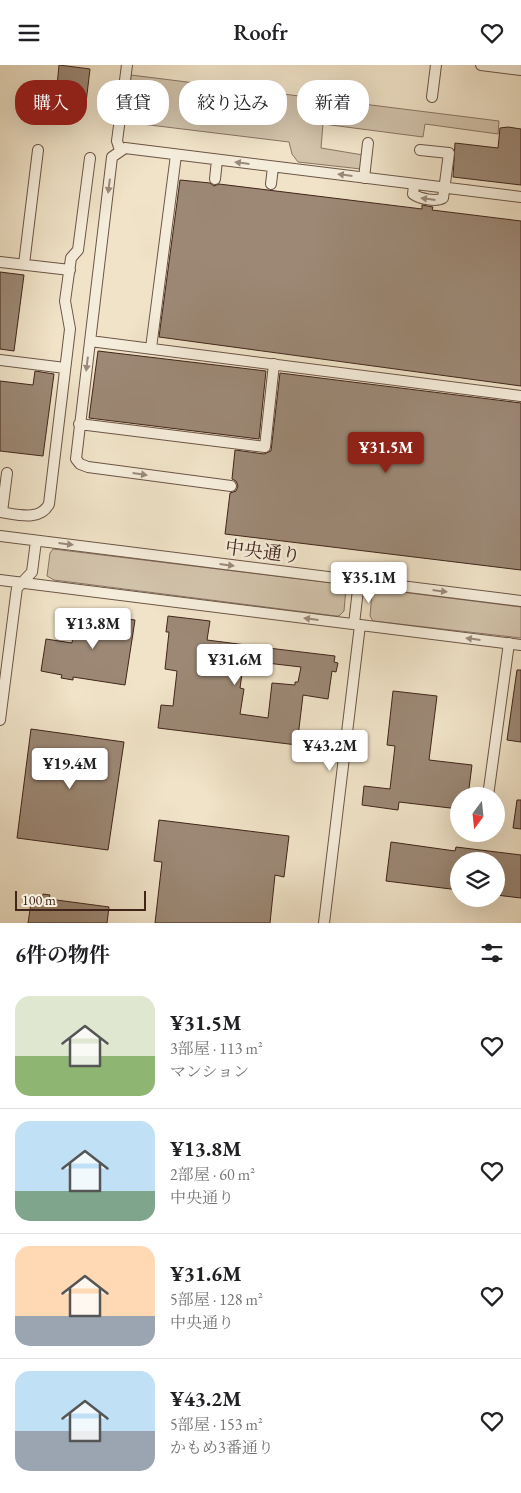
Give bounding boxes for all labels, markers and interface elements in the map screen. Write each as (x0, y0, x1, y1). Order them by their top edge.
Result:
text: Roofr (233, 18, 288, 47)
icon: menu (15, 19, 43, 47)
icon: heart (478, 19, 506, 47)
chip: 購入 (15, 80, 87, 125)
chip: 賃貸 (97, 80, 169, 125)
chip: 絞り込み (179, 80, 287, 125)
chip: 新着 (297, 80, 369, 125)
one-way arrow (233, 159, 249, 167)
one-way arrow (336, 171, 352, 179)
one-way arrow (105, 178, 113, 194)
one-way arrow (420, 194, 436, 202)
one-way arrow (83, 357, 91, 373)
pin: ¥31.5M (345, 431, 427, 474)
text: ¥31.5M (359, 437, 413, 458)
one-way arrow (132, 470, 148, 478)
street label: 中央通り (224, 534, 302, 569)
one-way arrow (58, 541, 74, 549)
one-way arrow (219, 561, 235, 569)
pin: ¥35.1M (328, 561, 410, 604)
text: ¥35.1M (342, 567, 396, 588)
one-way arrow (433, 587, 449, 595)
pin: ¥13.8M (52, 607, 134, 650)
text: ¥13.8M (66, 613, 120, 634)
one-way arrow (303, 615, 319, 623)
one-way arrow (464, 635, 480, 643)
pin: ¥31.6M (194, 643, 276, 686)
text: ¥31.6M (208, 649, 262, 670)
pin: ¥43.2M (289, 729, 371, 772)
text: ¥43.2M (303, 735, 357, 756)
pin: ¥19.4M (29, 747, 111, 790)
text: ¥19.4M (43, 753, 97, 774)
north arrow (450, 787, 505, 843)
map controls (450, 787, 505, 907)
button: layers (450, 852, 505, 907)
scale bar (15, 888, 146, 911)
text: 100 m (22, 891, 56, 909)
icon: filters (478, 939, 506, 967)
text: 6件の物件 (15, 941, 110, 968)
text: ¥31.5M (170, 1009, 241, 1036)
icon: home (55, 1016, 115, 1076)
icon: heart (478, 1032, 506, 1060)
text: 3部屋 · 113 m² (170, 1038, 263, 1059)
text: マンション (170, 1061, 249, 1082)
text: ¥13.8M (170, 1135, 241, 1162)
icon: home (55, 1141, 115, 1201)
icon: heart (478, 1157, 506, 1185)
text: 2部屋 · 60 m² (170, 1164, 255, 1185)
text: 中央通り (170, 1187, 234, 1208)
text: ¥31.6M (170, 1260, 241, 1287)
icon: home (55, 1266, 115, 1326)
icon: heart (478, 1282, 506, 1310)
text: 5部屋 · 128 m² (170, 1289, 263, 1310)
text: 中央通り (170, 1312, 234, 1333)
text: ¥43.2M (170, 1385, 241, 1412)
icon: home (55, 1391, 115, 1451)
icon: heart (478, 1407, 506, 1435)
text: 5部屋 · 153 m² (170, 1414, 263, 1435)
text: かもめ3番通り (170, 1437, 274, 1458)

